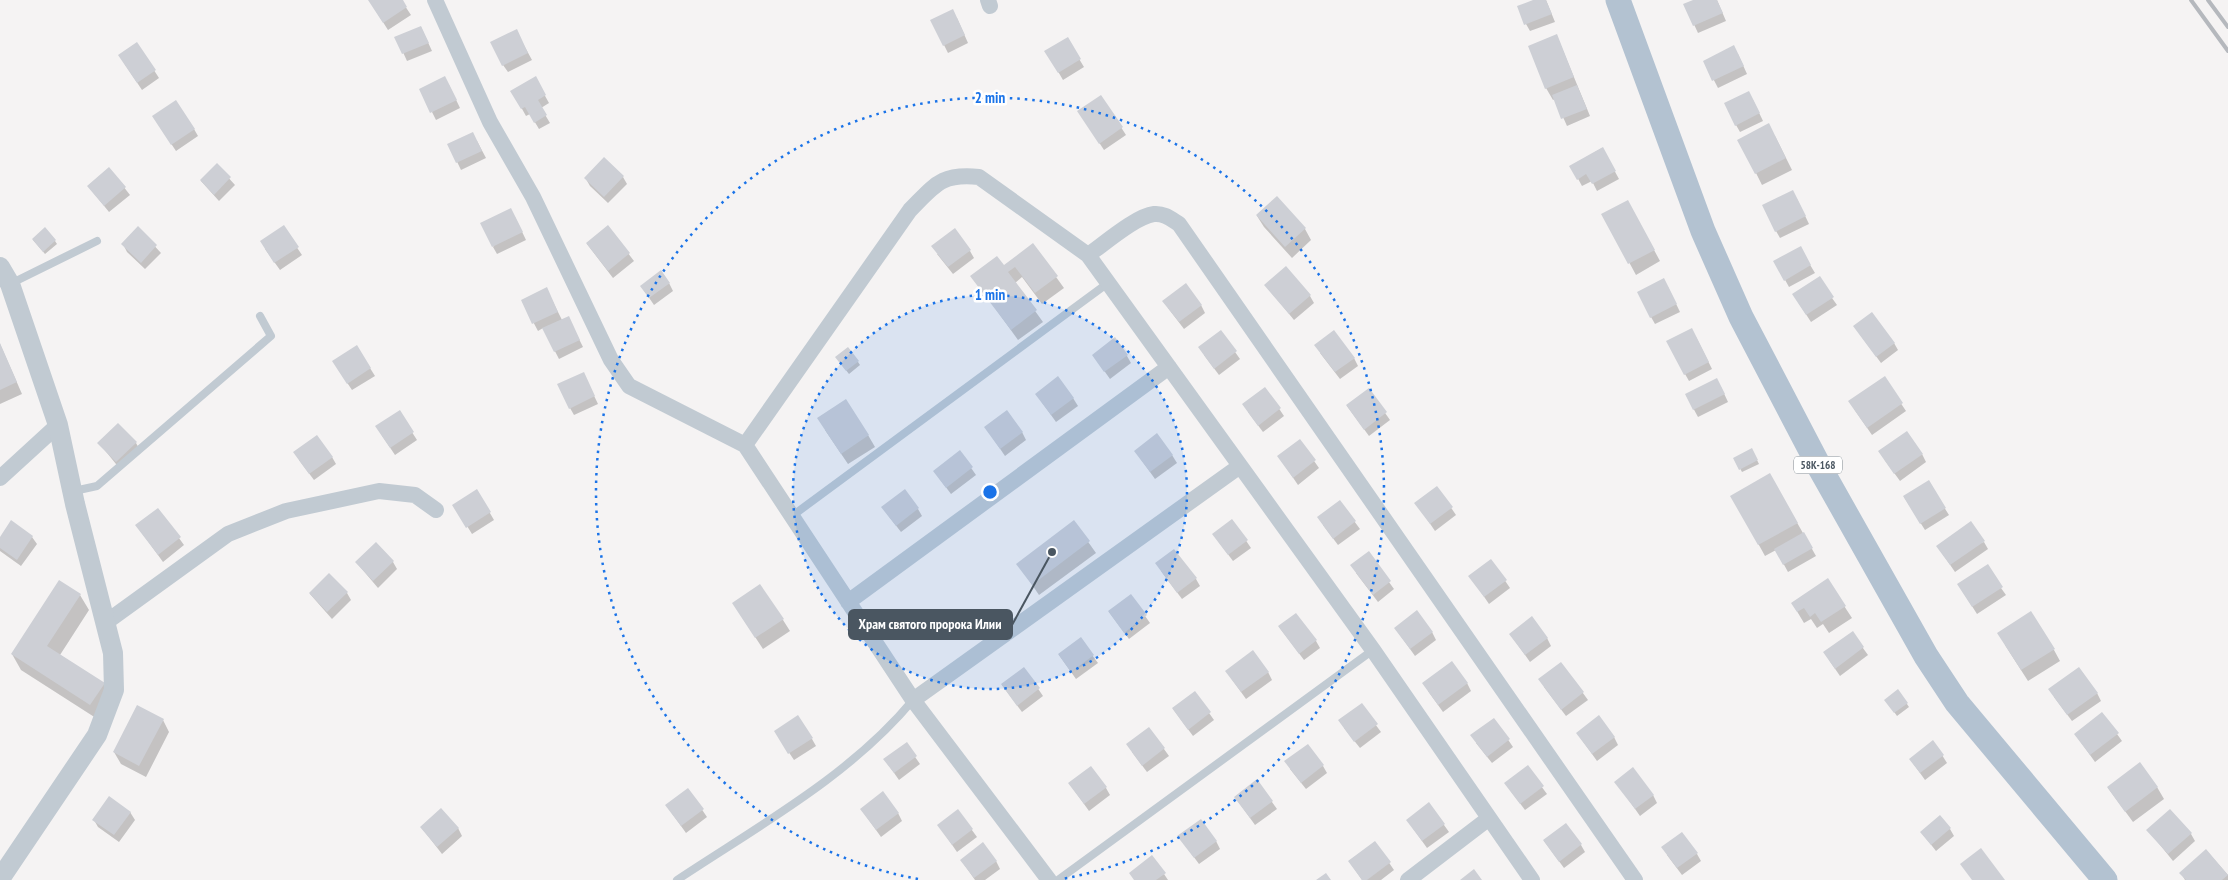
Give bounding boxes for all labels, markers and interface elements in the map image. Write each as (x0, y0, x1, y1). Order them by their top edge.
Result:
text: 2 min (975, 88, 1005, 107)
text: 1 min (975, 285, 1005, 304)
road number: 58К-168 (1794, 456, 1842, 474)
centre of rings (981, 483, 999, 501)
callout: Храм святого пророка Илии (849, 610, 1012, 639)
text: Храм святого пророка Илии (859, 615, 1001, 633)

